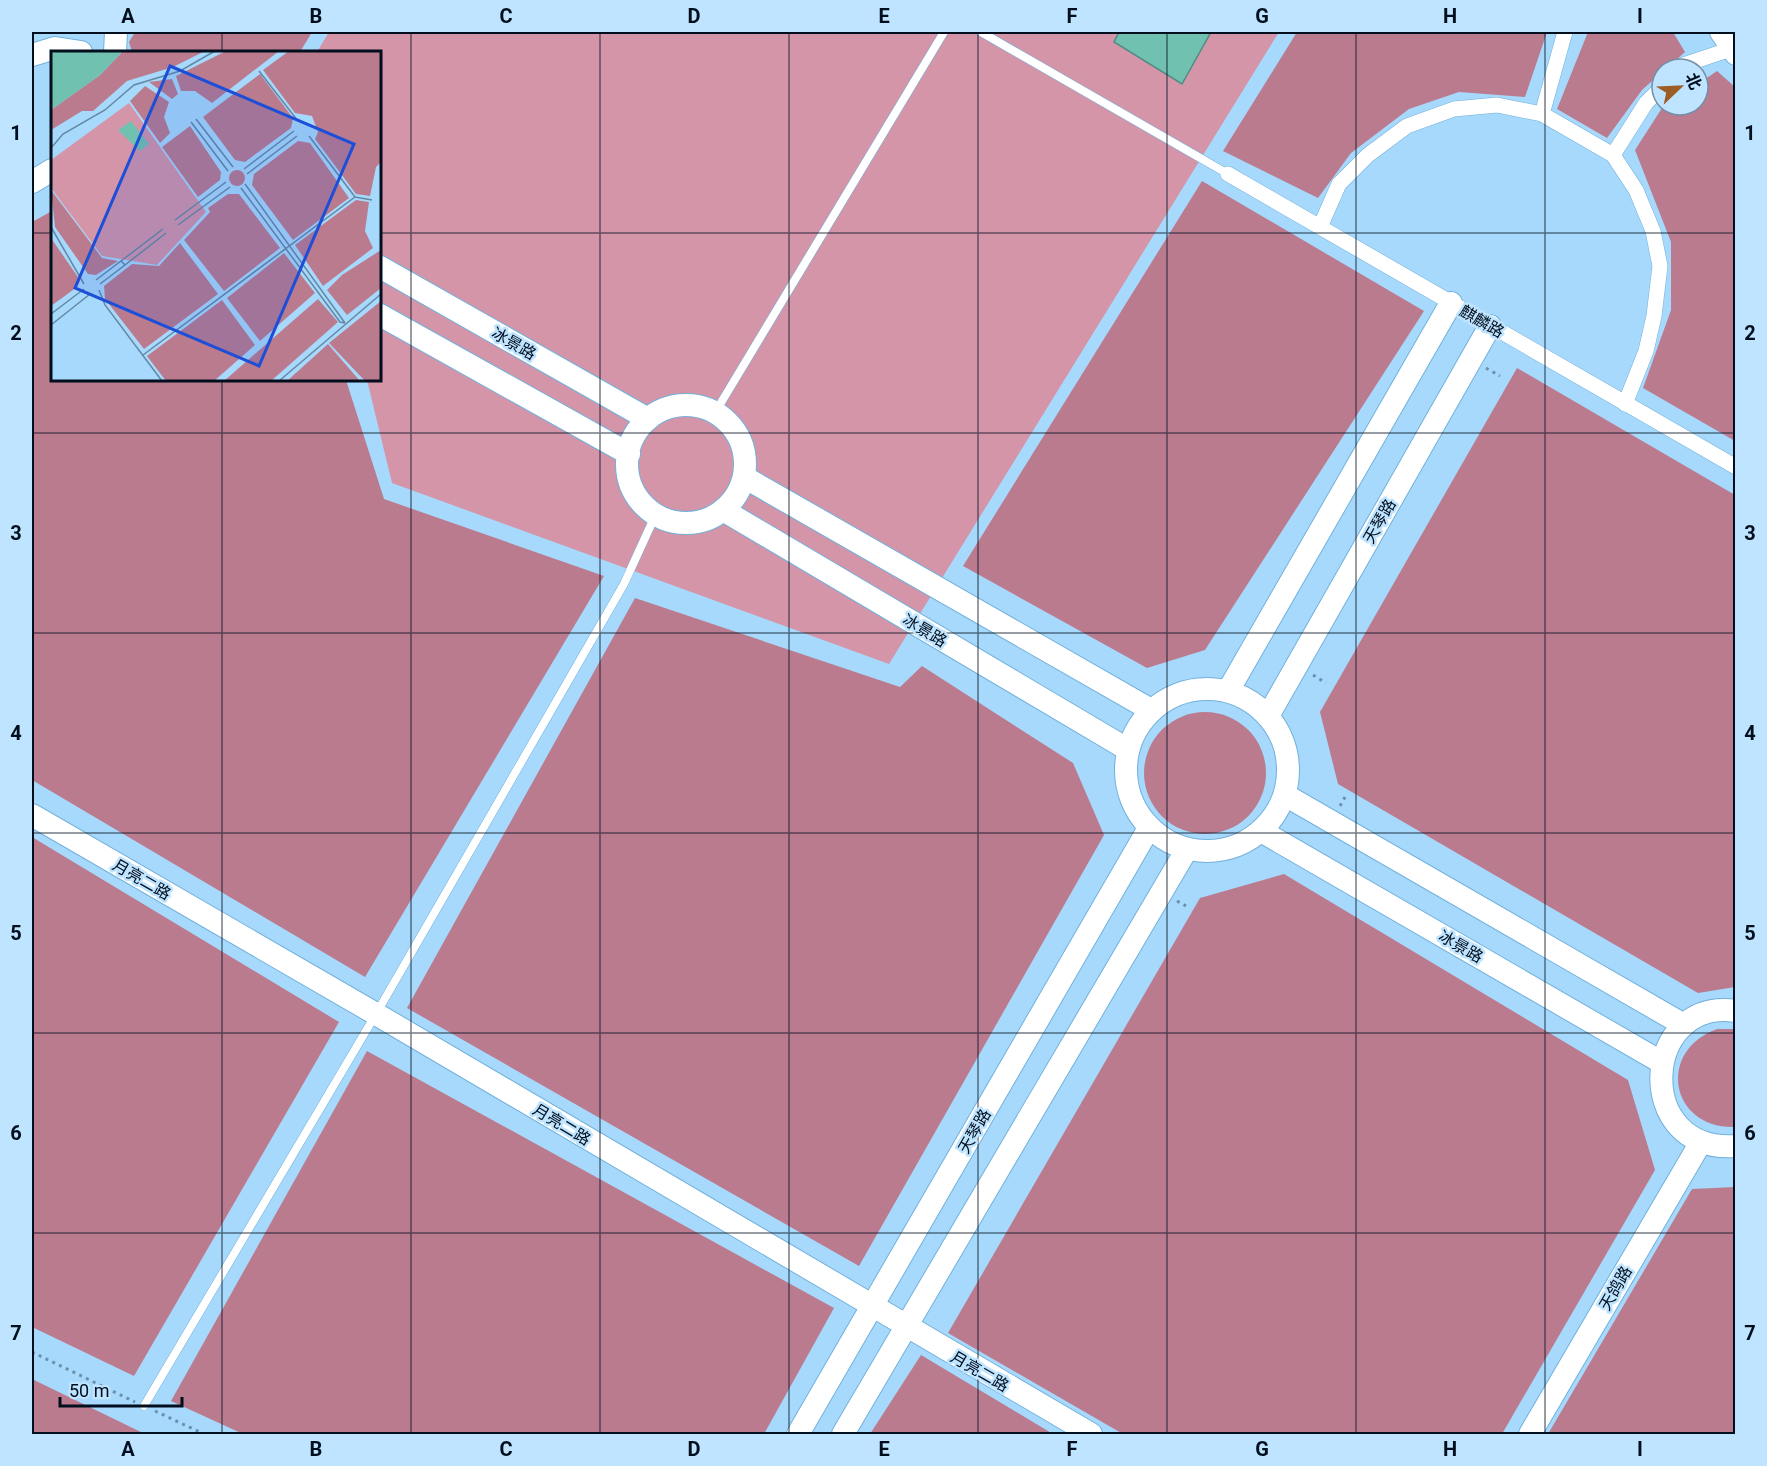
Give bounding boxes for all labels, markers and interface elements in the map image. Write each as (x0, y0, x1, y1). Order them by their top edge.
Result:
text: A (121, 4, 135, 28)
text: B (310, 4, 322, 28)
text: C (499, 4, 513, 28)
text: D (688, 4, 701, 28)
text: E (878, 4, 890, 28)
text: F (1067, 4, 1078, 28)
text: G (1255, 4, 1269, 28)
text: H (1443, 4, 1457, 28)
text: I (1637, 4, 1643, 28)
inset map (51, 51, 381, 381)
north arrow (1650, 57, 1710, 117)
text: 北 (1681, 70, 1705, 92)
text: 1 (10, 121, 22, 145)
text: 1 (1744, 121, 1756, 145)
street label: 麒麟路 (1456, 301, 1507, 342)
text: 2 (10, 321, 22, 345)
text: 2 (1744, 321, 1756, 345)
street label: 冰景路 (488, 323, 539, 364)
street label: 天琴路 (1359, 496, 1400, 547)
text: 3 (10, 521, 22, 545)
text: 3 (1744, 521, 1756, 545)
street label: 冰景路 (899, 610, 950, 651)
text: 4 (10, 721, 22, 745)
text: 4 (1744, 721, 1756, 745)
street label: 月亮二路 (109, 855, 174, 904)
text: 5 (10, 921, 22, 945)
text: 5 (1744, 921, 1756, 945)
street label: 冰景路 (1435, 926, 1486, 967)
street label: 月亮二路 (529, 1100, 594, 1149)
street label: 天琴路 (954, 1106, 995, 1157)
text: 6 (10, 1121, 22, 1145)
text: 6 (1744, 1121, 1756, 1145)
street label: 天鸽路 (1595, 1263, 1636, 1314)
text: 7 (10, 1321, 22, 1345)
text: 7 (1744, 1321, 1756, 1345)
street label: 月亮二路 (947, 1347, 1012, 1396)
scale bar (60, 1370, 182, 1408)
text: 50 m (69, 1380, 109, 1401)
text: A (121, 1437, 135, 1461)
text: B (310, 1437, 322, 1461)
text: C (499, 1437, 513, 1461)
text: D (688, 1437, 701, 1461)
text: E (878, 1437, 890, 1461)
text: F (1067, 1437, 1078, 1461)
text: G (1255, 1437, 1269, 1461)
text: H (1443, 1437, 1457, 1461)
text: I (1637, 1437, 1643, 1461)

